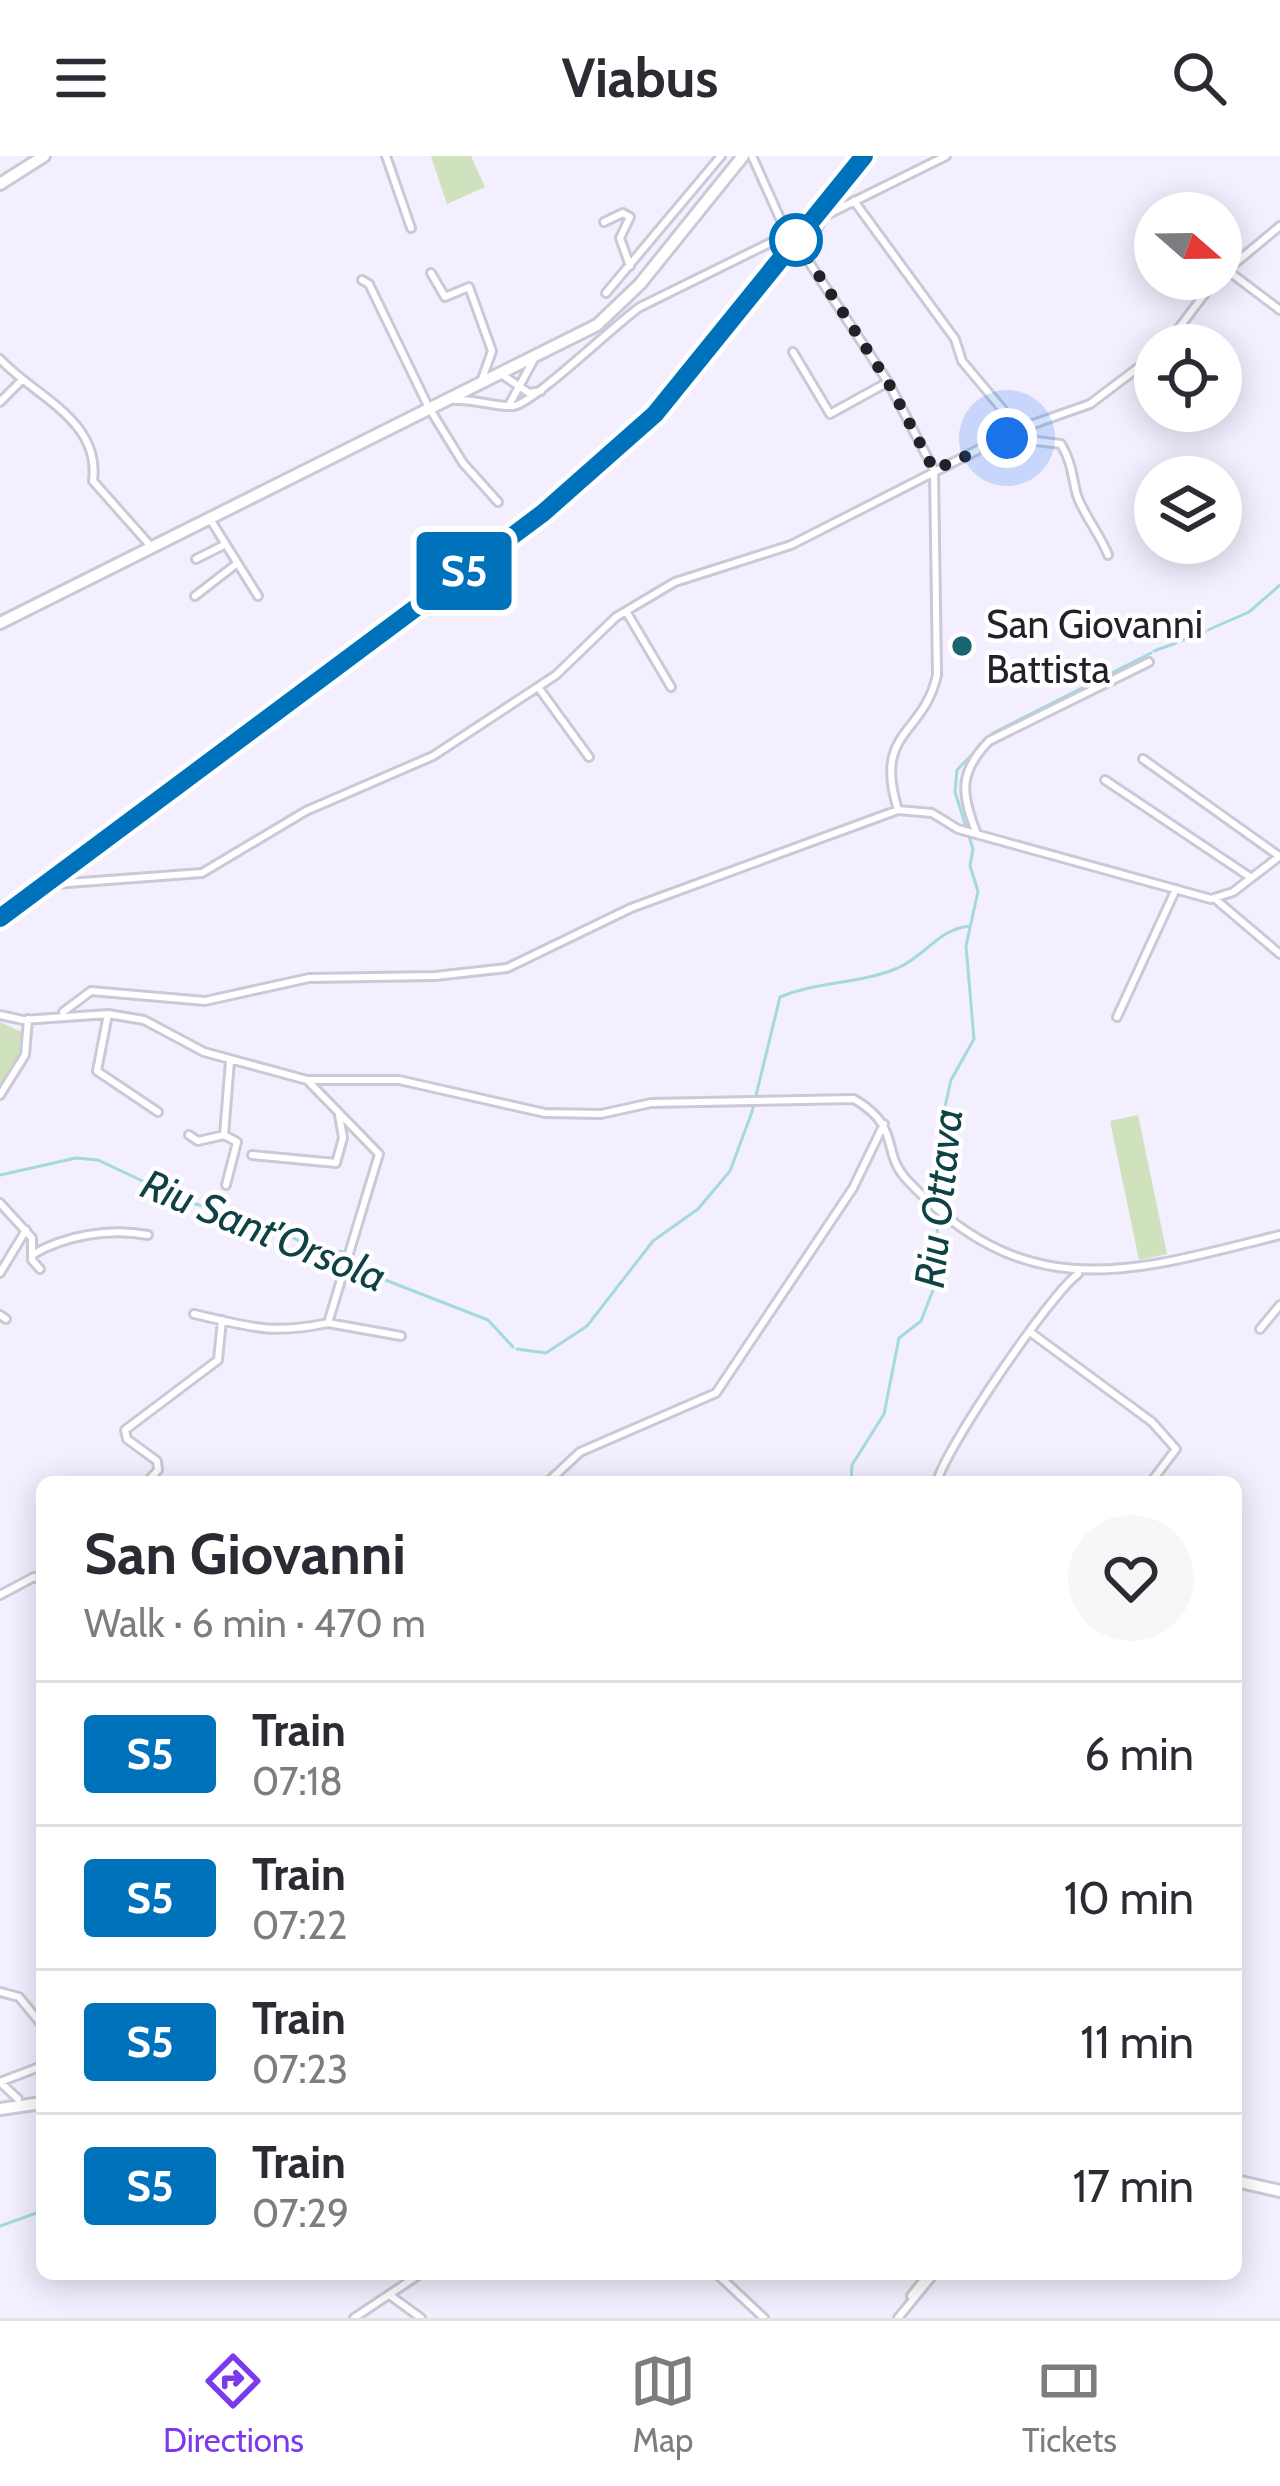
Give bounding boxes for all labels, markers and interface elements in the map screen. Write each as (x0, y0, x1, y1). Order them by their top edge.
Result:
icon: menu (48, 45, 114, 111)
text: Viabus (562, 45, 718, 111)
icon: search (1166, 45, 1232, 111)
north arrow (1134, 192, 1242, 300)
map controls (1134, 192, 1242, 564)
unlabelled marker (771, 215, 821, 265)
button: locate (1134, 324, 1242, 432)
your location (977, 408, 1037, 468)
button: layers (1134, 456, 1242, 564)
line badge: S5 (410, 532, 518, 610)
text: S5 (441, 545, 487, 597)
place label: San Giovanni Battista (986, 600, 1203, 693)
marker: San Giovanni Battista (949, 633, 975, 659)
water label: Riu Ottava (903, 1106, 973, 1290)
water label: Riu Sant'Orsola (134, 1157, 394, 1303)
button: heart (1068, 1515, 1194, 1641)
text: San Giovanni (84, 1519, 406, 1588)
text: Walk · 6 min · 470 m (84, 1599, 426, 1647)
text: Train (252, 1703, 346, 1757)
text: 6 min (1084, 1727, 1194, 1781)
text: S5 (127, 1728, 173, 1780)
text: 07:18 (252, 1757, 343, 1805)
text: Train (252, 1847, 346, 1901)
text: 10 min (1064, 1871, 1194, 1925)
text: S5 (127, 1872, 173, 1924)
text: 07:22 (252, 1901, 347, 1949)
text: Train (252, 1991, 346, 2045)
text: 11 min (1080, 2015, 1194, 2069)
text: S5 (127, 2016, 173, 2068)
text: 07:23 (252, 2045, 348, 2093)
text: Train (252, 2135, 346, 2189)
text: 17 min (1072, 2159, 1194, 2213)
text: S5 (127, 2160, 173, 2212)
text: 07:29 (252, 2189, 349, 2237)
tab: Directions (163, 2348, 304, 2460)
tab: Map (630, 2348, 696, 2460)
tab: Tickets (1022, 2348, 1117, 2460)

